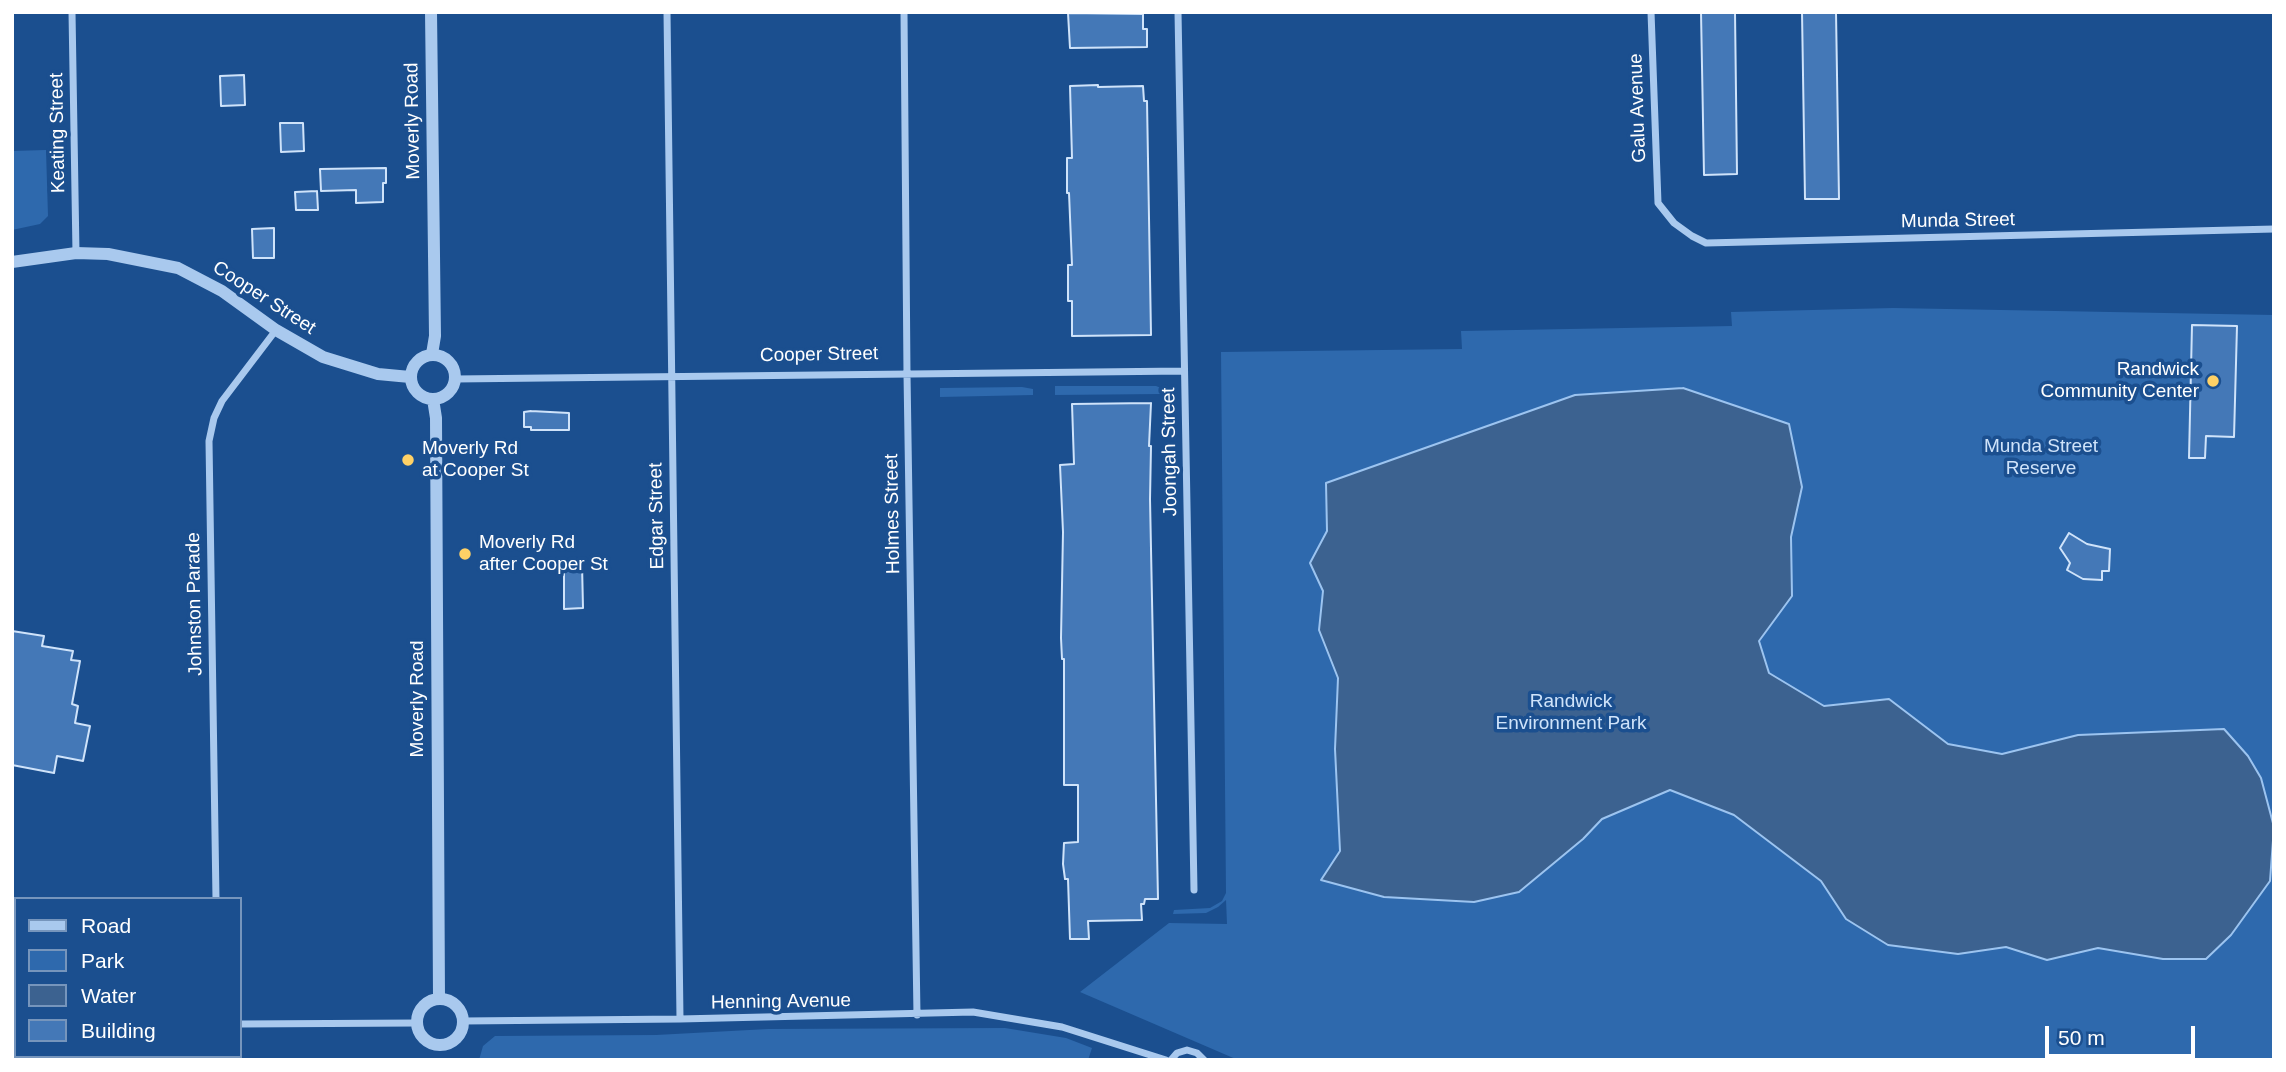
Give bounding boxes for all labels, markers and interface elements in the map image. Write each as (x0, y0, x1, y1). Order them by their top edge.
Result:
street label: Galu Avenue (1625, 53, 1651, 163)
street label: Moverly Road (401, 62, 425, 180)
street label: Keating Street (46, 73, 70, 193)
street label: Munda Street (1901, 209, 2015, 233)
street label: Cooper Street (208, 256, 320, 340)
street label: Cooper Street (760, 343, 878, 367)
place label: Randwick Community Center (2041, 359, 2199, 403)
marker: Randwick Community Center (2205, 373, 2221, 389)
street label: Joongah Street (1157, 387, 1183, 517)
park label: Munda Street Reserve (1984, 436, 2098, 480)
place label: Moverly Rd at Cooper St (422, 438, 529, 482)
marker: Moverly Rd at Cooper St (400, 452, 416, 468)
street label: Holmes Street (881, 454, 905, 574)
street label: Edgar Street (645, 462, 669, 570)
street label: Johnston Parade (182, 532, 208, 676)
place label: Moverly Rd after Cooper St (479, 532, 608, 576)
marker: Moverly Rd after Cooper St (457, 546, 473, 562)
street label: Moverly Road (407, 640, 429, 758)
park label: Randwick Environment Park (1495, 691, 1647, 735)
legend (14, 897, 242, 1058)
text: Road (81, 914, 131, 937)
text: Park (81, 949, 124, 972)
text: Water (81, 984, 136, 1007)
street label: Henning Avenue (711, 989, 851, 1015)
scale bar (2048, 1012, 2198, 1056)
text: Building (81, 1019, 156, 1042)
text: 50 m (2058, 1026, 2105, 1049)

